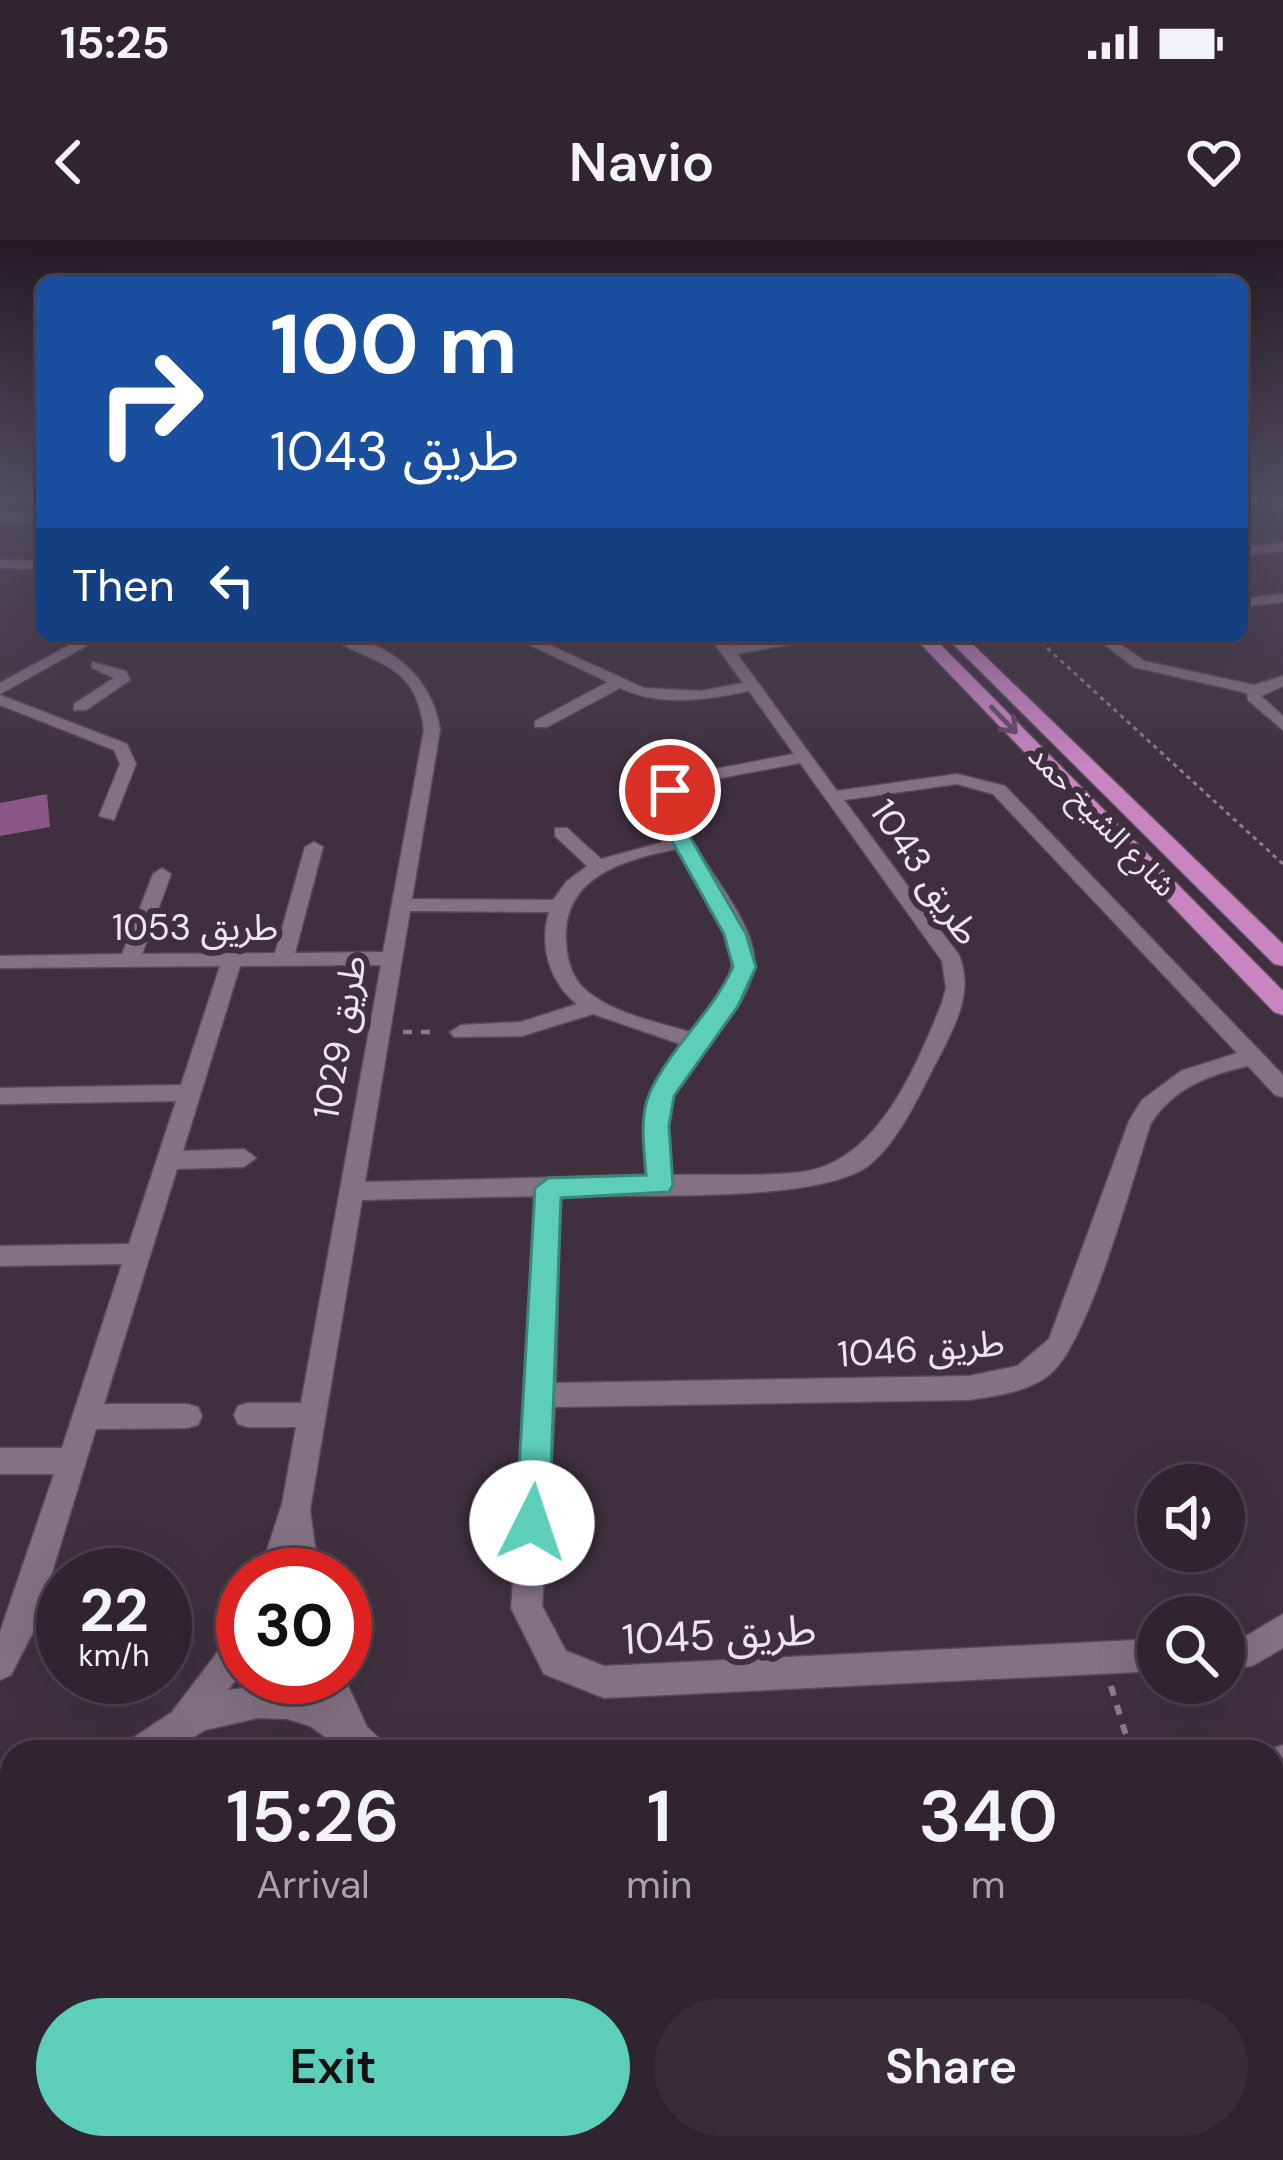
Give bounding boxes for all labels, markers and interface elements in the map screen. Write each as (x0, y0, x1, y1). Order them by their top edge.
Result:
text: 15:25 (60, 13, 170, 72)
text: Navio (569, 127, 714, 198)
icon: back (36, 129, 102, 195)
icon: heart (1181, 129, 1247, 195)
text: 100 m (270, 290, 518, 399)
icon: right (72, 324, 228, 480)
text: طريق 1043 (270, 416, 519, 487)
icon: left (199, 552, 265, 618)
text: Then (72, 556, 175, 615)
one-way arrow (989, 705, 1017, 734)
street label: شارع الشيخ حمد (1018, 736, 1185, 907)
pin (619, 739, 721, 841)
icon: arrive (637, 757, 703, 823)
street label: طريق 1043 (860, 790, 991, 954)
street label: طريق 1053 (112, 904, 278, 951)
street label: طريق 1029 (302, 952, 377, 1123)
street label: طريق 1046 (836, 1319, 1006, 1378)
position arrow (469, 1460, 595, 1586)
map controls (1137, 1464, 1245, 1704)
button: sound (1137, 1464, 1245, 1572)
speed limit sign: 30 (216, 1548, 372, 1704)
text: 22 (79, 1571, 149, 1650)
button: search (1137, 1596, 1245, 1704)
street label: طريق 1045 (621, 1602, 818, 1667)
text: km/h (79, 1636, 149, 1675)
text: 15:26 (226, 1770, 400, 1863)
text: 1 (647, 1770, 672, 1863)
text: 340 (919, 1770, 1058, 1863)
text: Arrival (256, 1859, 370, 1910)
text: min (626, 1859, 693, 1910)
text: m (971, 1859, 1006, 1910)
button: Exit (36, 1998, 630, 2136)
button: Share (654, 1998, 1248, 2136)

